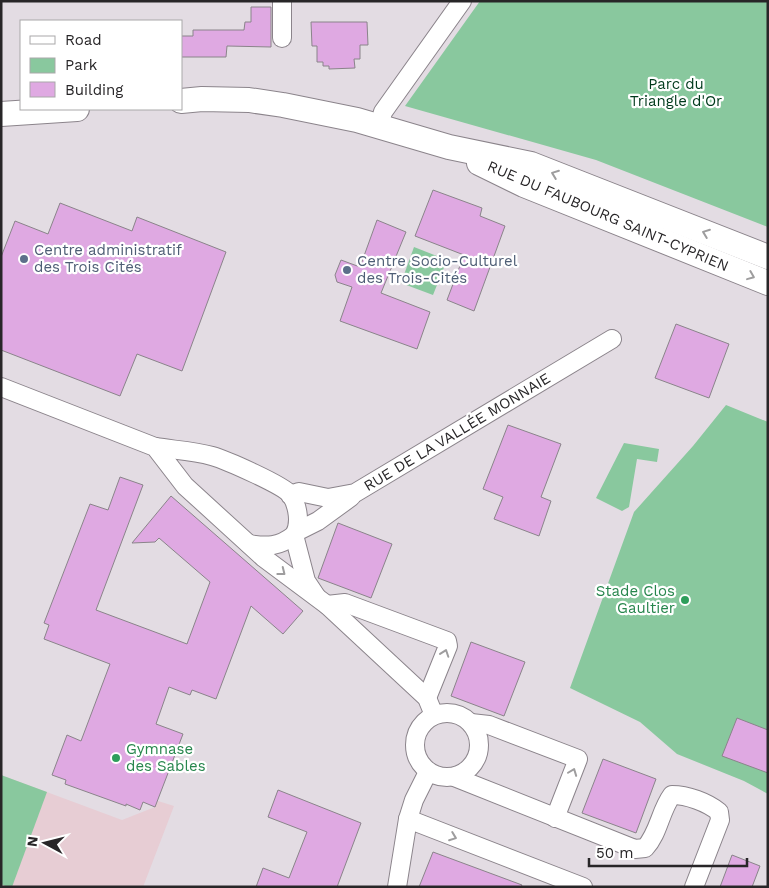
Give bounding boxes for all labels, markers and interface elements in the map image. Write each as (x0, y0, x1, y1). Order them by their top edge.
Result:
legend (20, 20, 182, 110)
text: Road (65, 31, 102, 49)
text: Park (65, 56, 98, 74)
park label: Parc du Triangle d'Or (630, 75, 722, 110)
text: Building (65, 81, 123, 99)
street label: RUE DU FAUBOURG SAINT-CYPRIEN (485, 157, 731, 275)
one-way arrow (551, 169, 560, 180)
one-way arrow (702, 229, 711, 239)
place label: Centre administratif des Trois Cités (34, 241, 182, 276)
place label: Centre Socio-Culturel des Trois-Cités (357, 252, 518, 287)
marker: Centre administratif des Trois Cités (18, 253, 30, 265)
marker: Centre Socio-Culturel des Trois-Cités (341, 264, 353, 276)
one-way arrow (746, 270, 755, 280)
street label: RUE DE LA VALLÉE MONNAIE (360, 369, 554, 495)
one-way arrow (276, 566, 285, 575)
place label: Stade Clos Gaultier (596, 582, 675, 617)
marker: Stade Clos Gaultier (679, 594, 691, 606)
one-way arrow (439, 649, 449, 658)
place label: Gymnase des Sables (126, 740, 206, 775)
marker: Gymnase des Sables (110, 752, 122, 764)
one-way arrow (567, 768, 577, 777)
north arrow (20, 818, 70, 868)
one-way arrow (449, 831, 457, 841)
text: N (24, 835, 41, 848)
scale bar (589, 836, 746, 868)
text: 50 m (596, 844, 633, 862)

